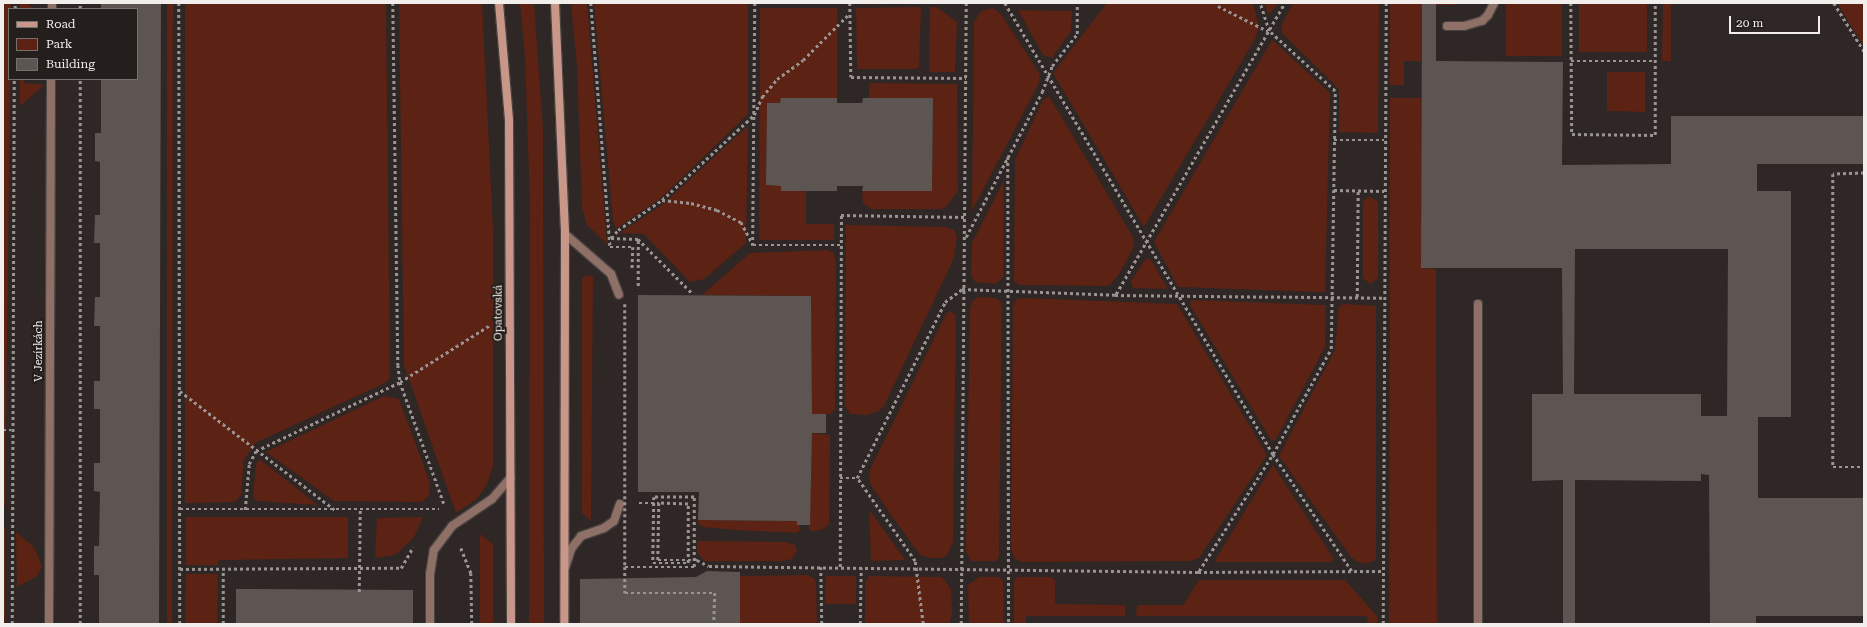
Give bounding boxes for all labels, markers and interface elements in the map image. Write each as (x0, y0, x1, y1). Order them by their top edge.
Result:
legend (8, 8, 138, 80)
scale bar (1731, 8, 1822, 34)
text: 20 m (1736, 16, 1763, 30)
text: Road (46, 17, 75, 31)
text: Park (46, 37, 72, 51)
text: Building (46, 57, 95, 71)
street label: Opatovská (492, 285, 506, 341)
street label: V Jezírkách (32, 320, 46, 382)

